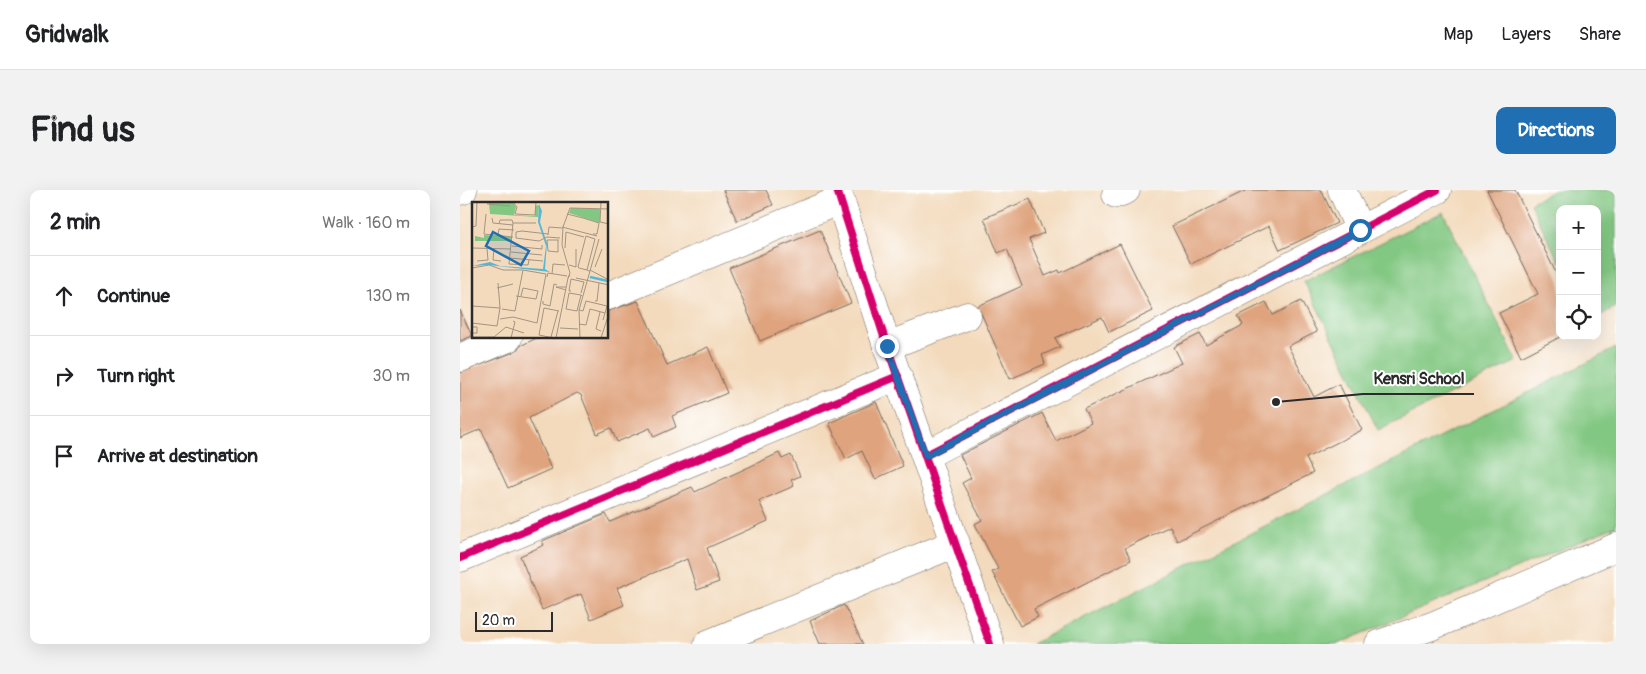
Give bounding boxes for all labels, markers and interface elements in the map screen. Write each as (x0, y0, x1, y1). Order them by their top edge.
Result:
text: Gridwalk (25, 20, 109, 49)
text: Map (1444, 23, 1473, 46)
text: Layers (1501, 23, 1551, 46)
text: Share (1579, 23, 1621, 46)
button: Directions (1496, 107, 1616, 154)
text: Find us (30, 108, 135, 152)
inset map (472, 202, 609, 339)
map controls (1556, 205, 1601, 340)
button: + (1556, 205, 1601, 250)
text: 2 min (50, 209, 100, 236)
text: Walk · 160 m (322, 213, 410, 233)
route start (1349, 219, 1372, 242)
button: − (1556, 250, 1601, 295)
icon: ahead (50, 282, 78, 310)
text: Continue (97, 284, 170, 308)
text: 130 m (366, 286, 410, 306)
button: locate (1556, 295, 1601, 340)
route end (876, 335, 899, 358)
icon: right (50, 362, 78, 390)
callout: Kensri School (1363, 363, 1474, 394)
text: Turn right (97, 364, 175, 388)
text: 30 m (372, 366, 410, 386)
text: Kensri School (1373, 369, 1465, 389)
icon: arrive (50, 442, 78, 470)
text: Arrive at destination (97, 444, 258, 468)
scale bar (475, 609, 552, 632)
text: 20 m (482, 612, 515, 629)

